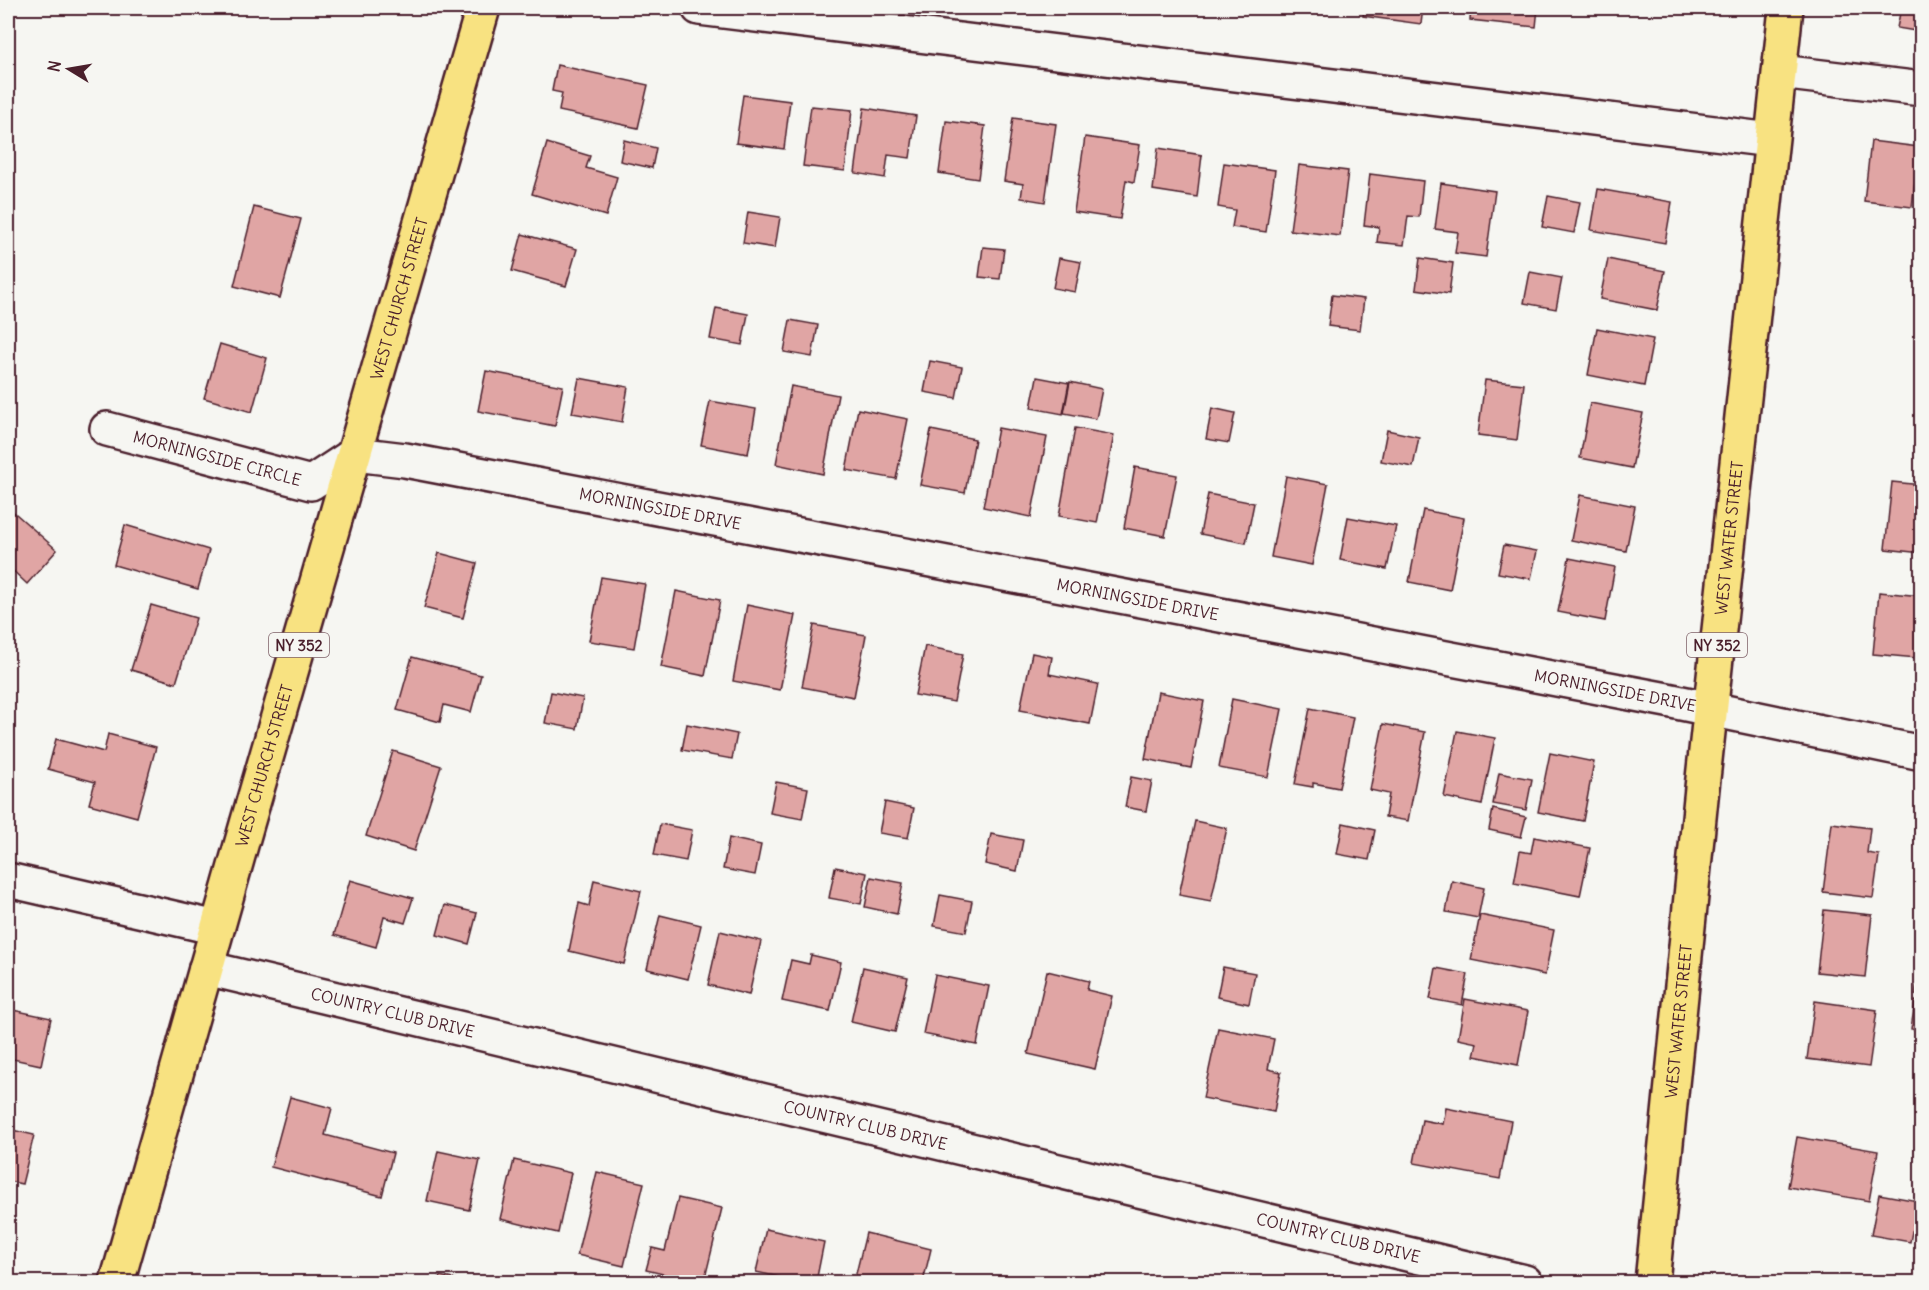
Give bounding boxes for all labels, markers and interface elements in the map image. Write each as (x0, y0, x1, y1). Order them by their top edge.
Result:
north arrow (39, 39, 99, 99)
text: N (43, 59, 65, 73)
street label: WEST CHURCH STREET (366, 215, 432, 382)
street label: MORNINGSIDE CIRCLE (131, 426, 303, 490)
street label: WEST WATER STREET (1711, 460, 1747, 616)
street label: MORNINGSIDE DRIVE (578, 483, 743, 534)
street label: MORNINGSIDE DRIVE (1055, 574, 1221, 625)
road number: NY 352 (269, 633, 329, 657)
road number: NY 352 (1687, 633, 1747, 657)
street label: MORNINGSIDE DRIVE (1532, 665, 1698, 716)
street label: WEST CHURCH STREET (231, 682, 297, 849)
street label: WEST WATER STREET (1661, 943, 1696, 1099)
street label: COUNTRY CLUB DRIVE (309, 983, 477, 1042)
street label: COUNTRY CLUB DRIVE (782, 1096, 949, 1154)
street label: COUNTRY CLUB DRIVE (1254, 1208, 1422, 1267)

